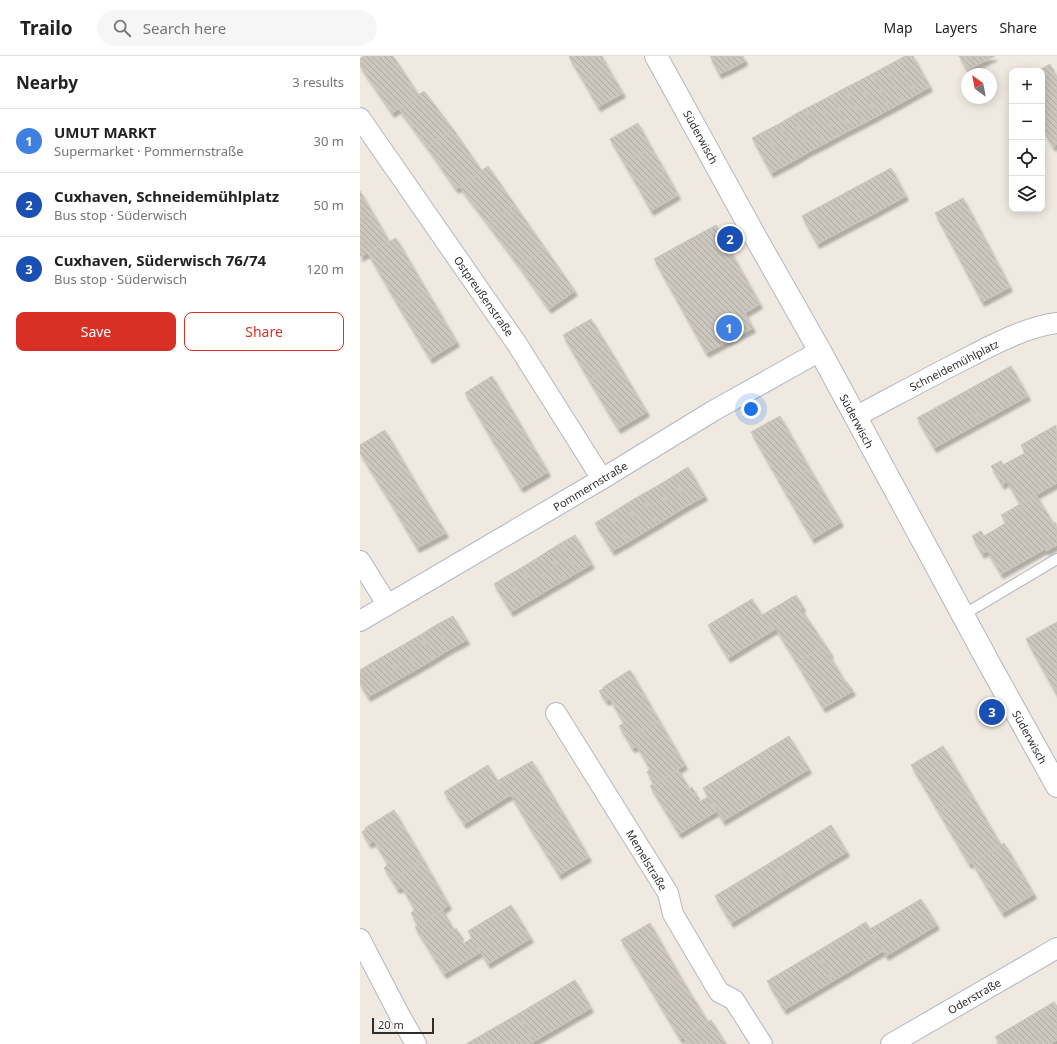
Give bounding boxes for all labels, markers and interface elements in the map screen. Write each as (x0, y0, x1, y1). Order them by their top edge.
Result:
search box (97, 10, 377, 46)
text: Trailo (20, 15, 73, 41)
icon: search (111, 17, 133, 39)
text: Search here (143, 18, 226, 38)
text: Map (884, 18, 913, 37)
text: Layers (935, 18, 977, 37)
text: Share (999, 18, 1037, 37)
north arrow (961, 68, 997, 104)
map controls (1009, 68, 1045, 212)
button: + (1009, 68, 1045, 104)
text: Nearby (16, 71, 78, 94)
text: 3 results (292, 73, 344, 91)
button: − (1009, 104, 1045, 140)
street label: Süderwisch (680, 107, 722, 167)
text: UMUT MARKT (54, 122, 156, 142)
text: 1 (25, 132, 33, 150)
text: 30 m (314, 132, 344, 150)
button: locate (1009, 140, 1045, 176)
text: Supermarket · Pommernstraße (54, 142, 244, 160)
button: layers (1009, 176, 1045, 212)
text: Cuxhaven, Schneidemühlplatz (54, 186, 279, 206)
text: 2 (25, 196, 33, 214)
text: 50 m (314, 196, 344, 214)
text: Bus stop · Süderwisch (54, 206, 187, 224)
pin: 2 (717, 224, 743, 254)
text: Cuxhaven, Süderwisch 76/74 (54, 250, 266, 270)
street label: Ostpreußenstraße (451, 253, 517, 339)
text: 3 (25, 260, 33, 278)
text: 120 m (306, 260, 344, 278)
text: Bus stop · Süderwisch (54, 270, 187, 288)
button: Save (16, 312, 176, 351)
button: Share (184, 312, 344, 351)
pin: 1 (716, 313, 742, 343)
street label: Schneidemühlplatz (907, 336, 1001, 394)
street label: Süderwisch (836, 391, 878, 451)
your location (741, 399, 761, 419)
street label: Pommernstraße (550, 458, 630, 514)
pin: 3 (979, 697, 1005, 727)
street label: Süderwisch (1009, 707, 1051, 767)
street label: Memelstraße (623, 827, 671, 893)
street label: Oderstraße (945, 975, 1003, 1017)
scale bar (372, 1016, 434, 1035)
text: 20 m (378, 1017, 404, 1032)

